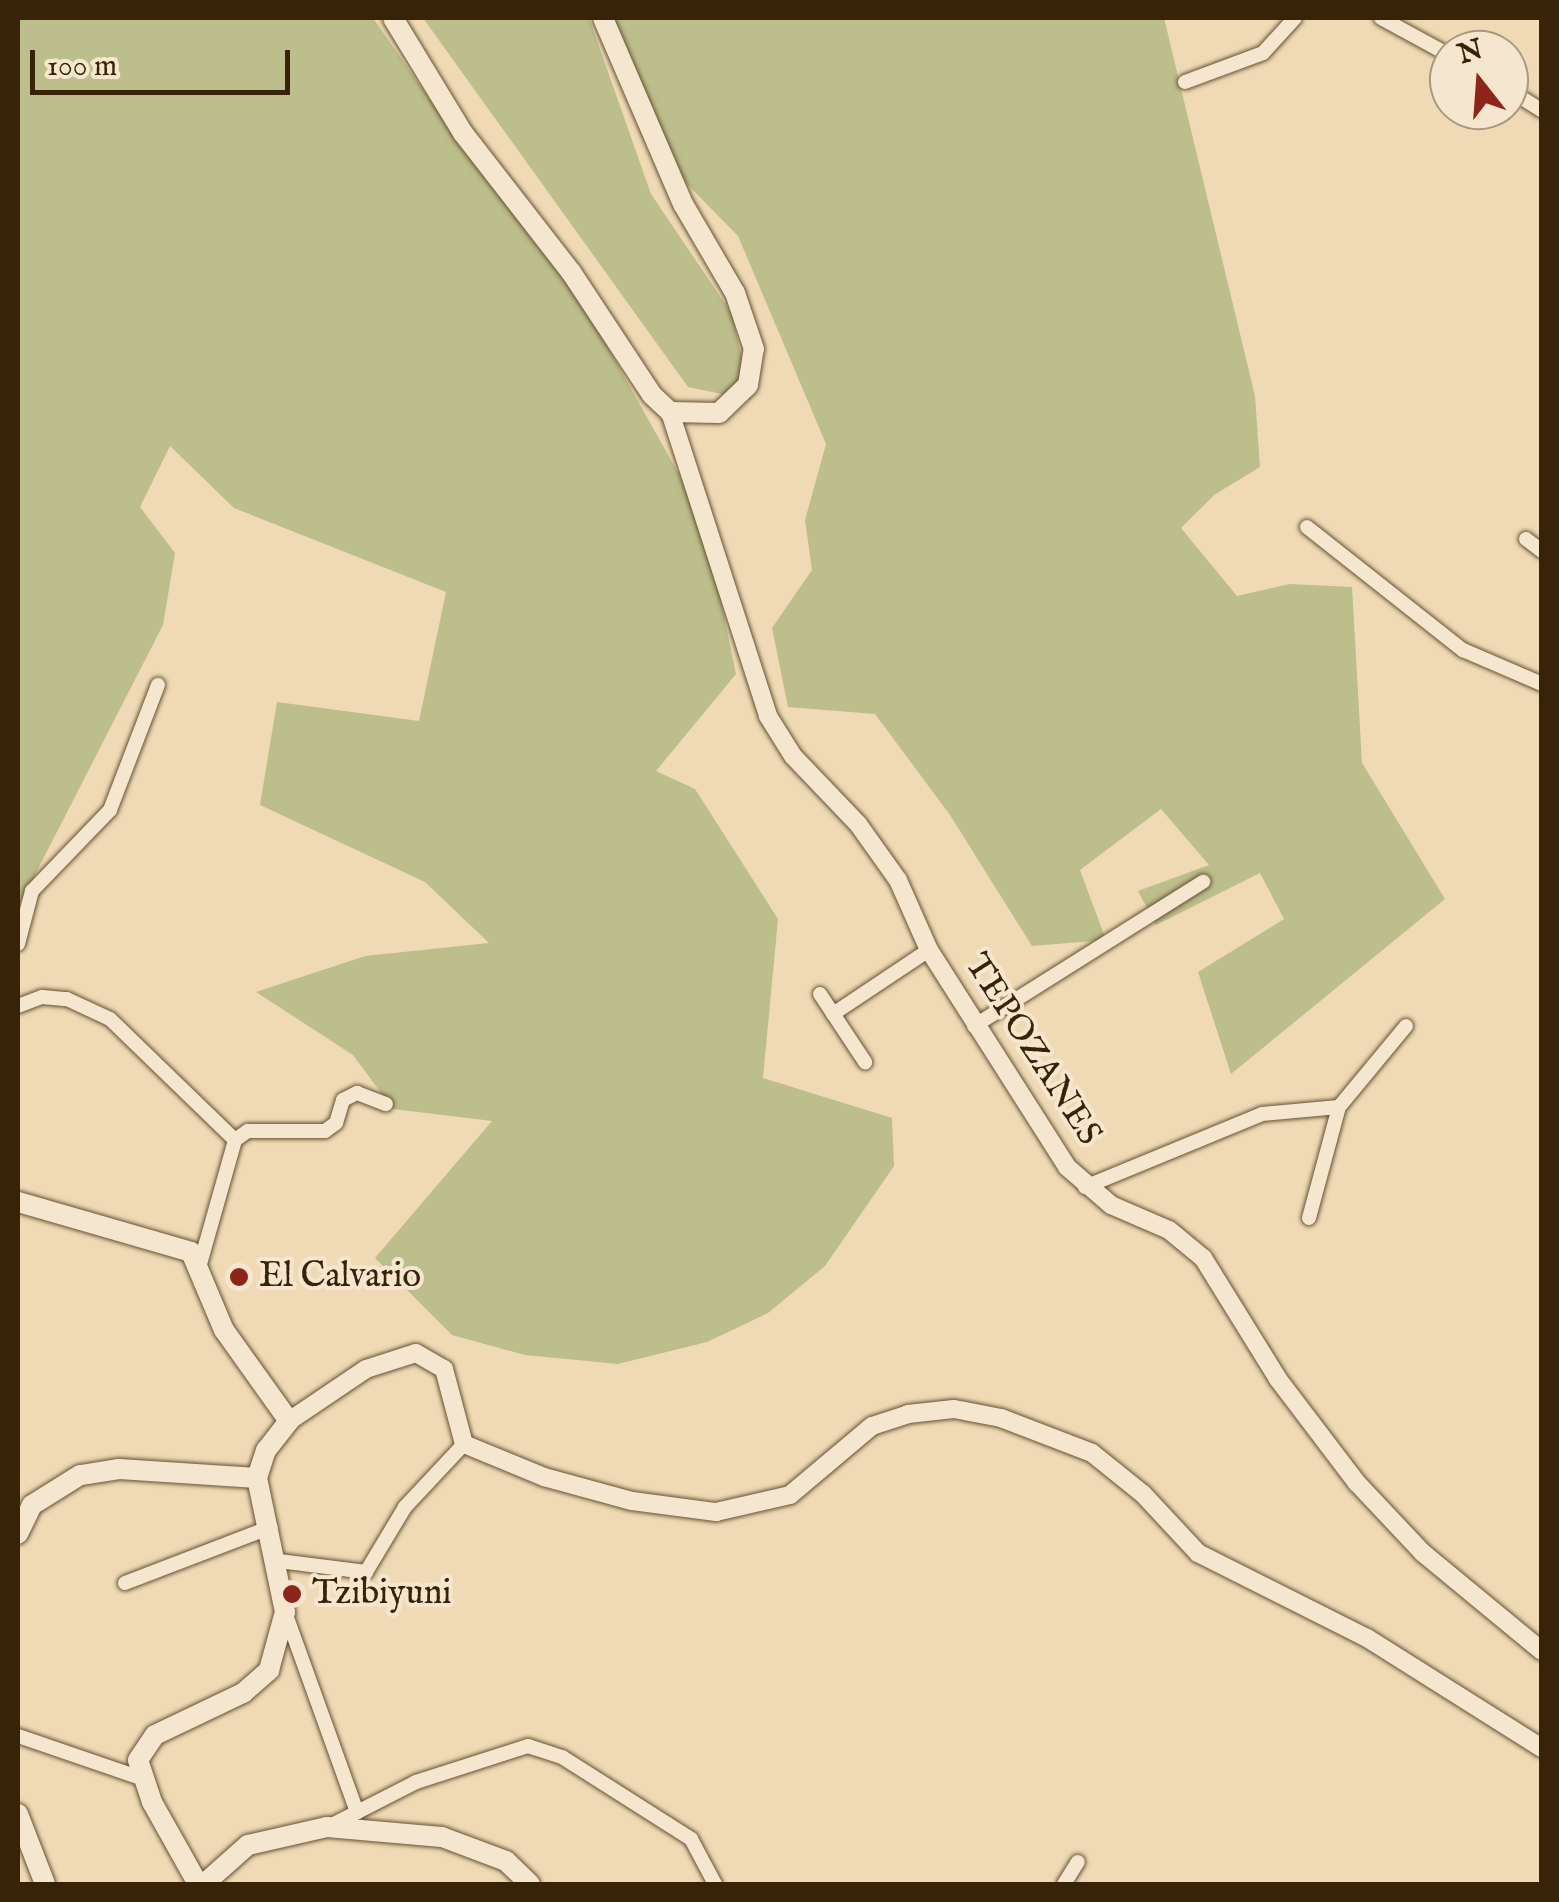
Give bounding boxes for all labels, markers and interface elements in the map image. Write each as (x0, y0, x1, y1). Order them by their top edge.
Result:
scale bar (35, 30, 295, 92)
north arrow (1429, 30, 1529, 130)
text: N (1454, 32, 1487, 73)
text: 100 m (47, 48, 117, 86)
street label: TEPOZANES (955, 946, 1109, 1154)
place label: El Calvario (259, 1256, 421, 1298)
marker: El Calvario (228, 1266, 250, 1288)
place label: Tzibiyuni (312, 1573, 452, 1615)
marker: Tzibiyuni (281, 1583, 303, 1605)

